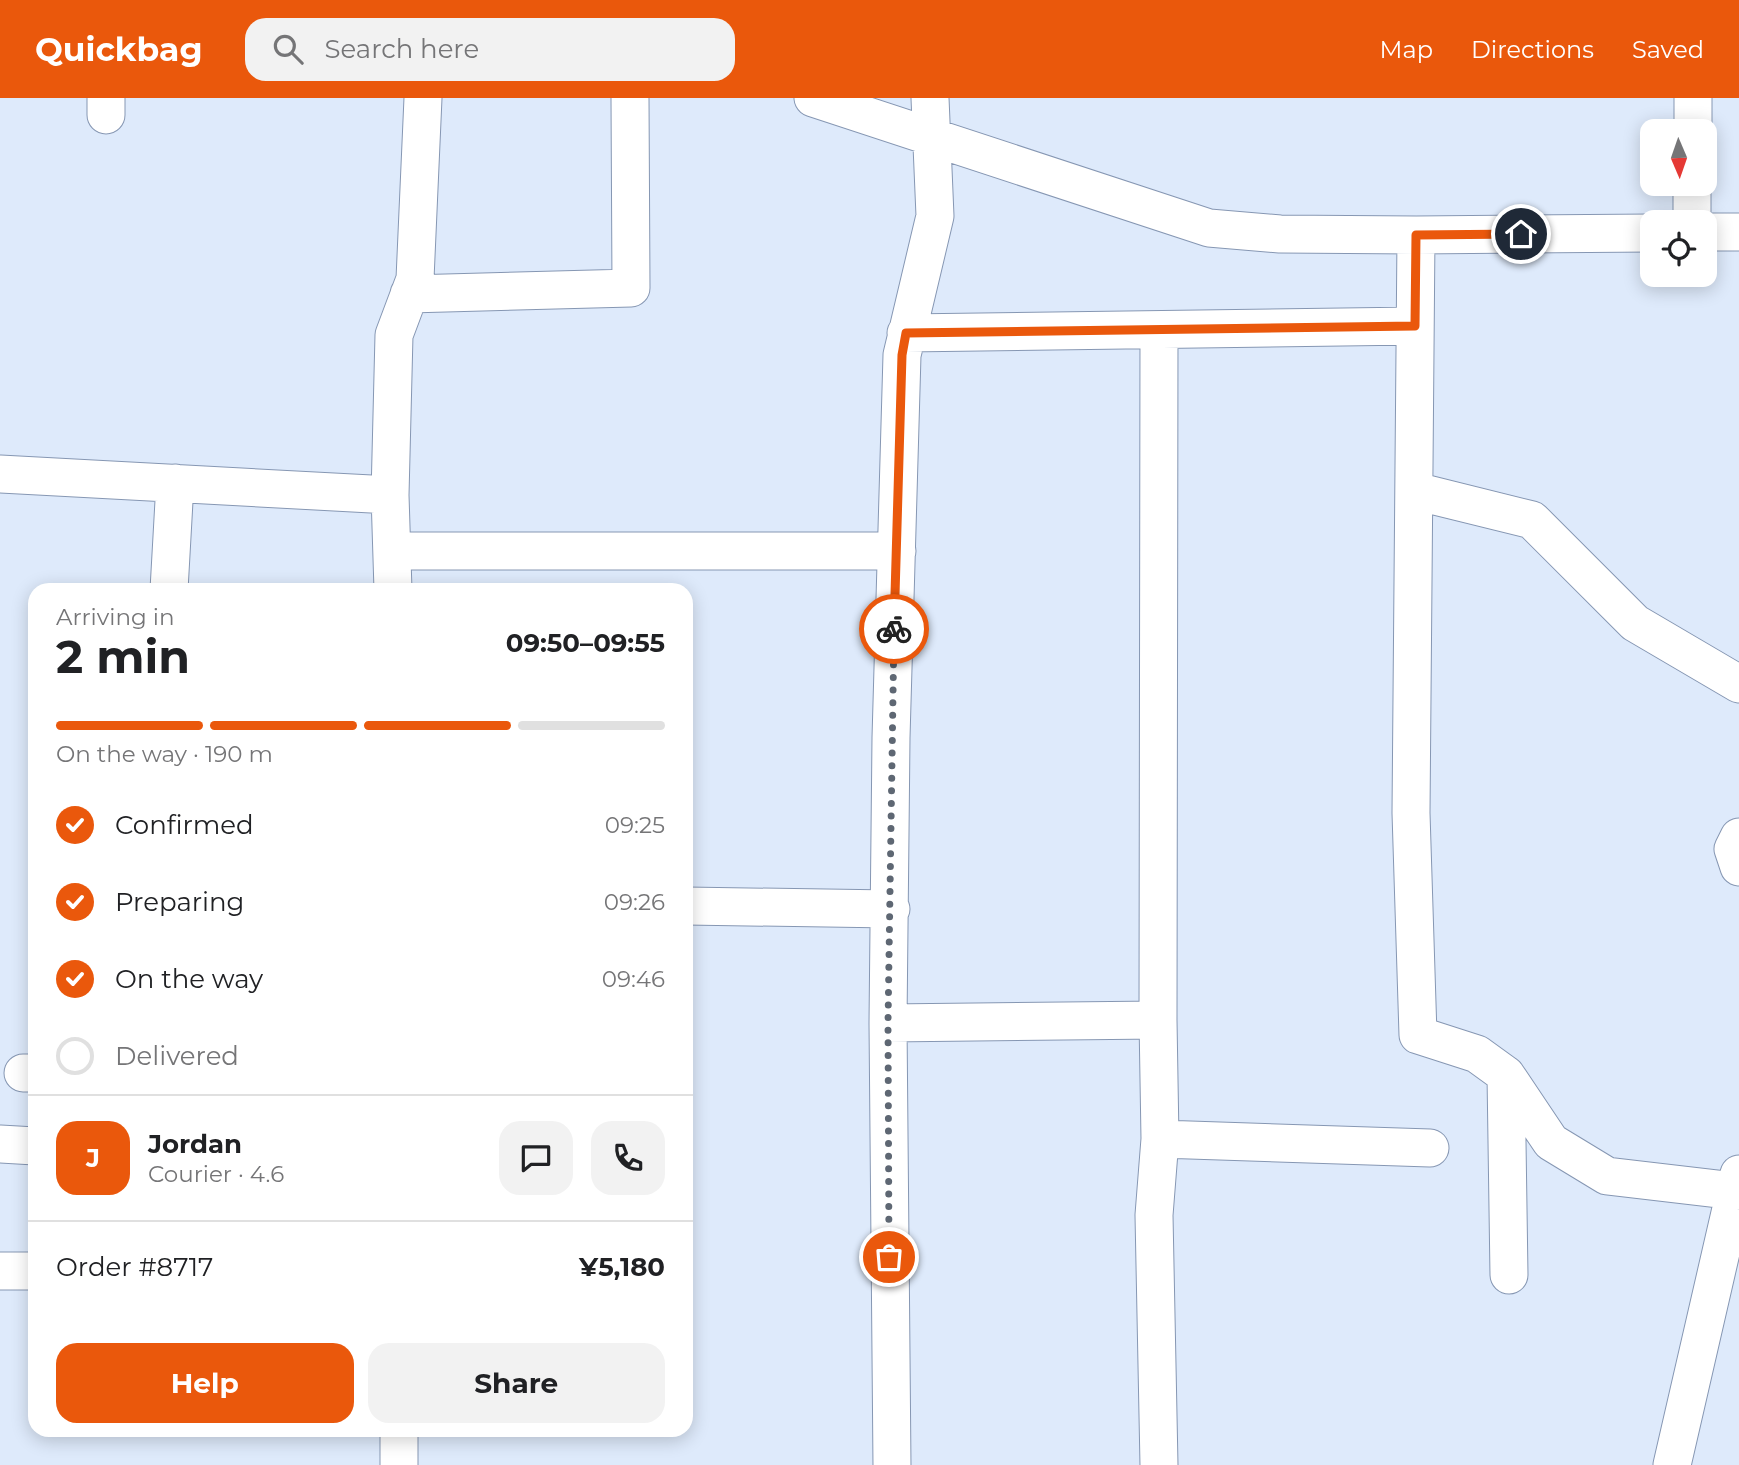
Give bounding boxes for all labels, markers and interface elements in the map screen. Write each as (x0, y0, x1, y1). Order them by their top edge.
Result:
search box (245, 18, 735, 81)
text: Quickbag (35, 29, 203, 69)
icon: search (269, 30, 307, 68)
text: Search here (325, 33, 479, 65)
text: Map (1380, 35, 1433, 64)
text: Directions (1471, 35, 1594, 64)
text: Saved (1632, 35, 1704, 64)
north arrow (1640, 119, 1717, 196)
map controls (1640, 119, 1717, 287)
pin (1491, 204, 1551, 264)
button: locate (1640, 210, 1717, 287)
icon: home (1502, 215, 1540, 253)
courier (859, 594, 929, 664)
text: Arriving in (56, 603, 175, 631)
icon: bike (875, 610, 913, 648)
text: 09:50–09:55 (506, 627, 665, 659)
text: 2 min (56, 628, 190, 685)
text: On the way · 190 m (56, 740, 273, 768)
icon: check (56, 806, 94, 844)
text: Confirmed (115, 809, 254, 841)
text: 09:25 (605, 811, 665, 839)
icon: check (56, 883, 94, 921)
text: Preparing (115, 886, 244, 918)
text: 09:26 (604, 888, 665, 916)
icon: check (56, 960, 94, 998)
text: On the way (115, 963, 263, 995)
text: 09:46 (602, 965, 665, 993)
text: Delivered (115, 1040, 239, 1072)
button: chat (499, 1121, 573, 1195)
button: phone (591, 1121, 665, 1195)
text: Jordan (148, 1128, 242, 1160)
text: J (86, 1142, 100, 1174)
text: Courier · 4.6 (148, 1160, 284, 1188)
pin (859, 1227, 919, 1287)
icon: bag (870, 1238, 908, 1276)
text: Order #8717 (56, 1251, 213, 1283)
text: ¥5,180 (579, 1251, 665, 1283)
button: Help (56, 1343, 354, 1423)
button: Share (368, 1343, 665, 1423)

